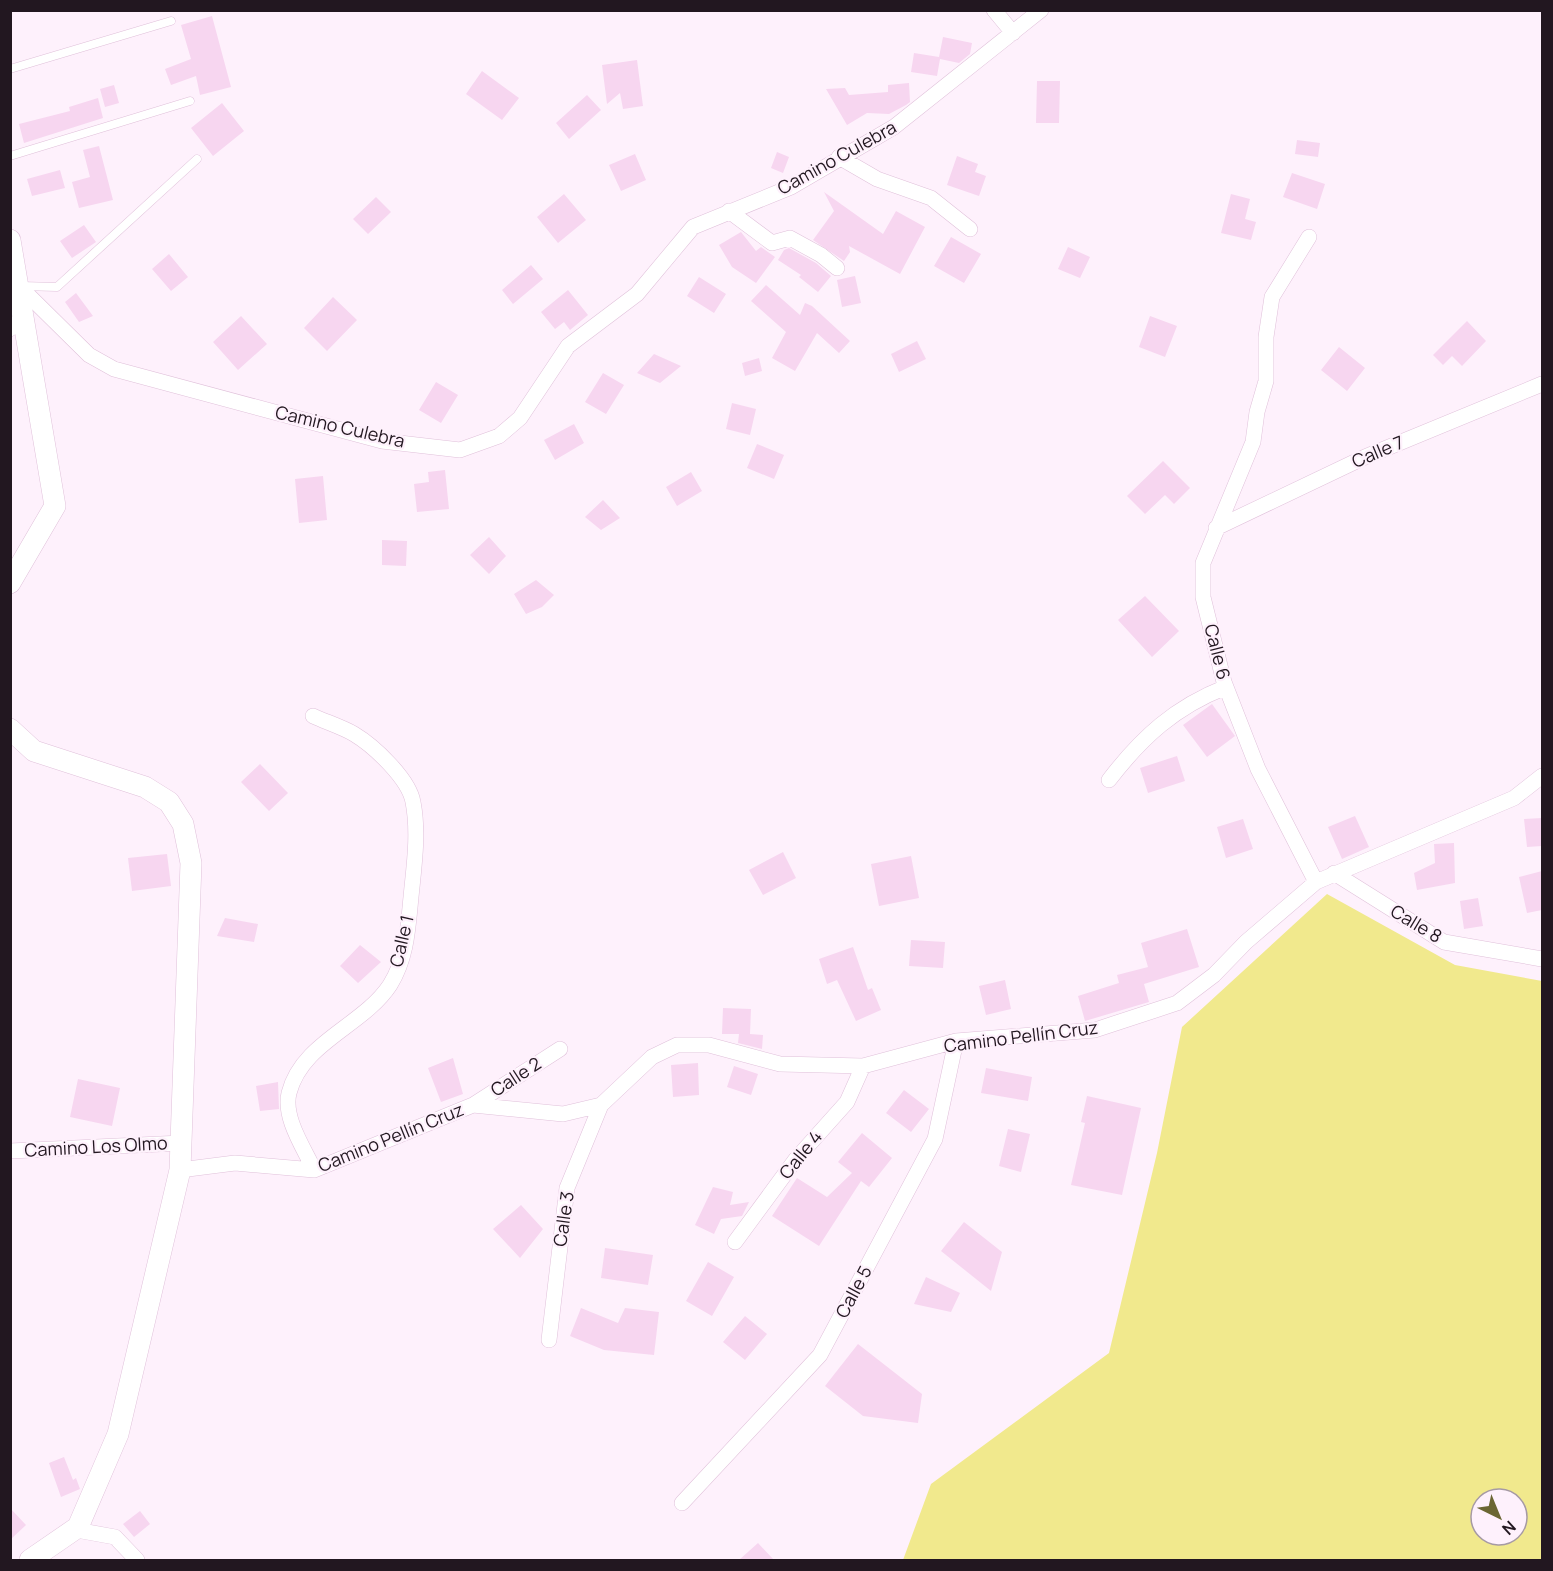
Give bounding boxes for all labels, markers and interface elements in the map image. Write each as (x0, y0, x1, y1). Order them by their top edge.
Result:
street label: Camino Culebra (773, 115, 900, 200)
street label: Camino Culebra (273, 399, 407, 453)
street label: Calle 7 (1348, 429, 1407, 473)
street label: Calle 6 (1199, 621, 1236, 682)
street label: Calle 8 (1386, 898, 1447, 948)
street label: Calle 1 (383, 913, 419, 969)
street label: Camino Pellín Cruz (942, 1015, 1099, 1057)
street label: Calle 2 (486, 1051, 545, 1101)
street label: Camino Pellín Cruz (314, 1097, 467, 1177)
street label: Calle 4 (773, 1125, 827, 1184)
street label: Camino Los Olmo (24, 1130, 168, 1162)
street label: Calle 3 (547, 1190, 579, 1248)
street label: Calle 5 (829, 1261, 877, 1322)
north arrow (1469, 1487, 1529, 1547)
text: N (1498, 1516, 1521, 1540)

